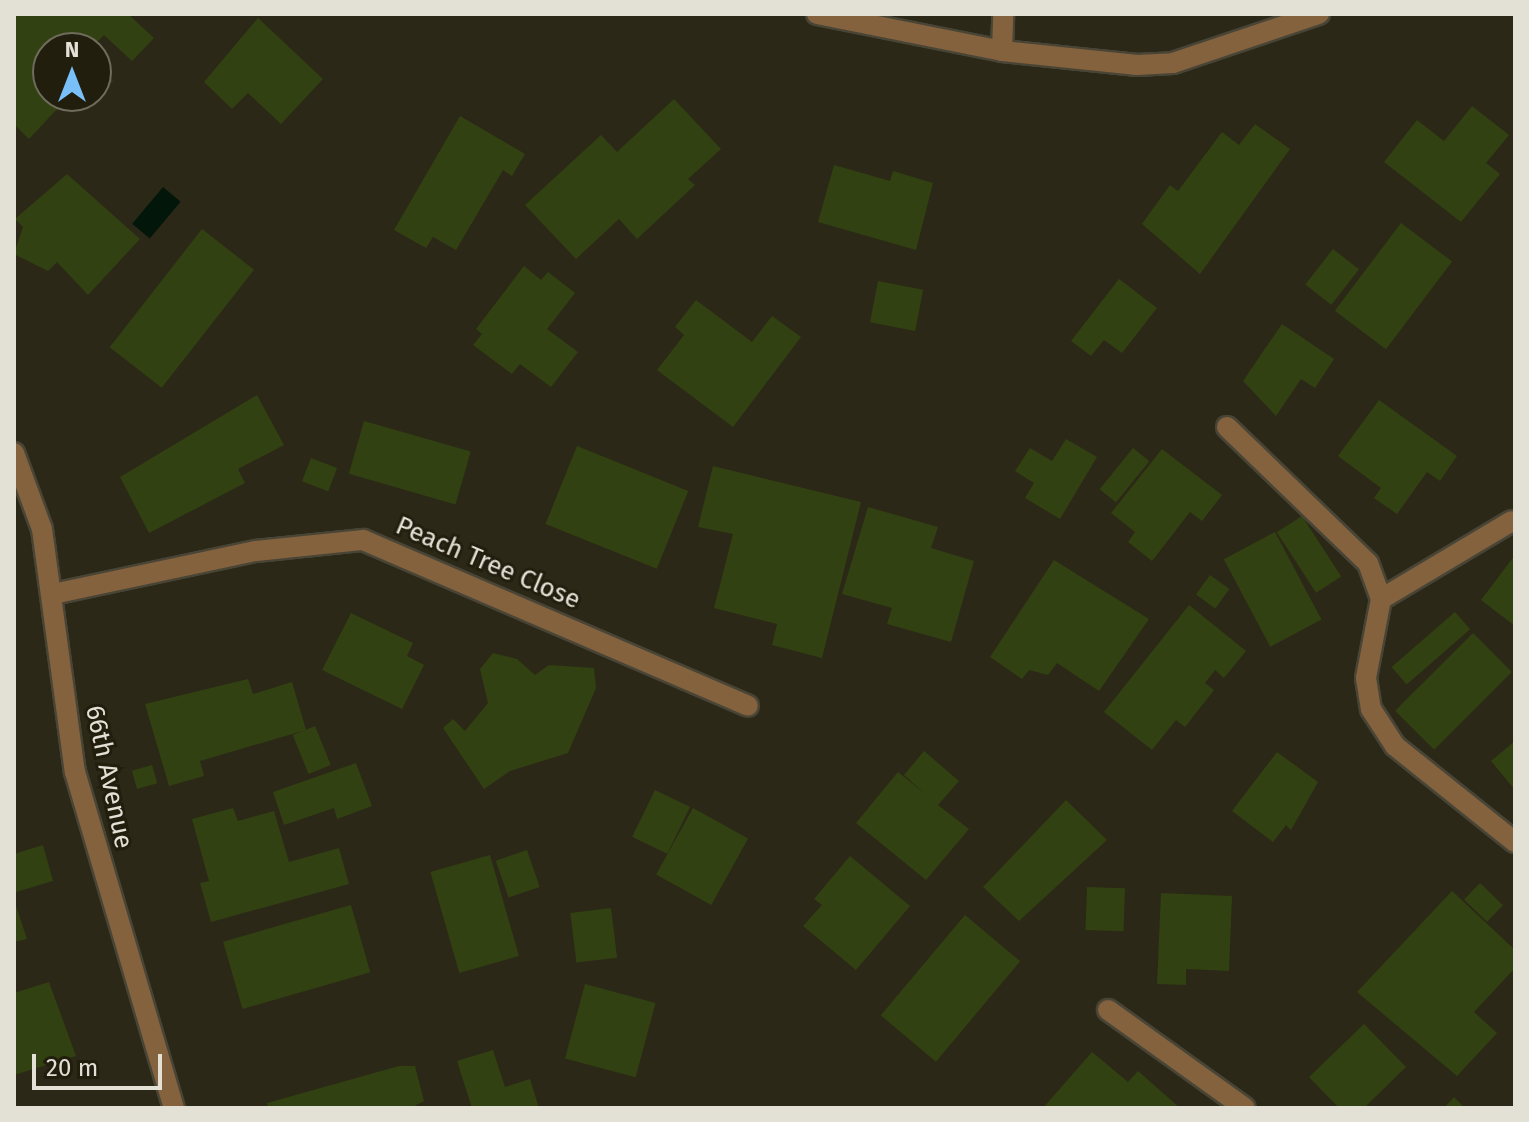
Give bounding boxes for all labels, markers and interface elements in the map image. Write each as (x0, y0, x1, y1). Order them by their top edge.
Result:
north arrow (32, 32, 112, 112)
text: N (65, 36, 79, 63)
street label: Peach Tree Close (391, 510, 585, 616)
street label: 66th Avenue (79, 703, 139, 851)
scale bar (36, 1038, 166, 1088)
text: 20 m (46, 1054, 98, 1082)

